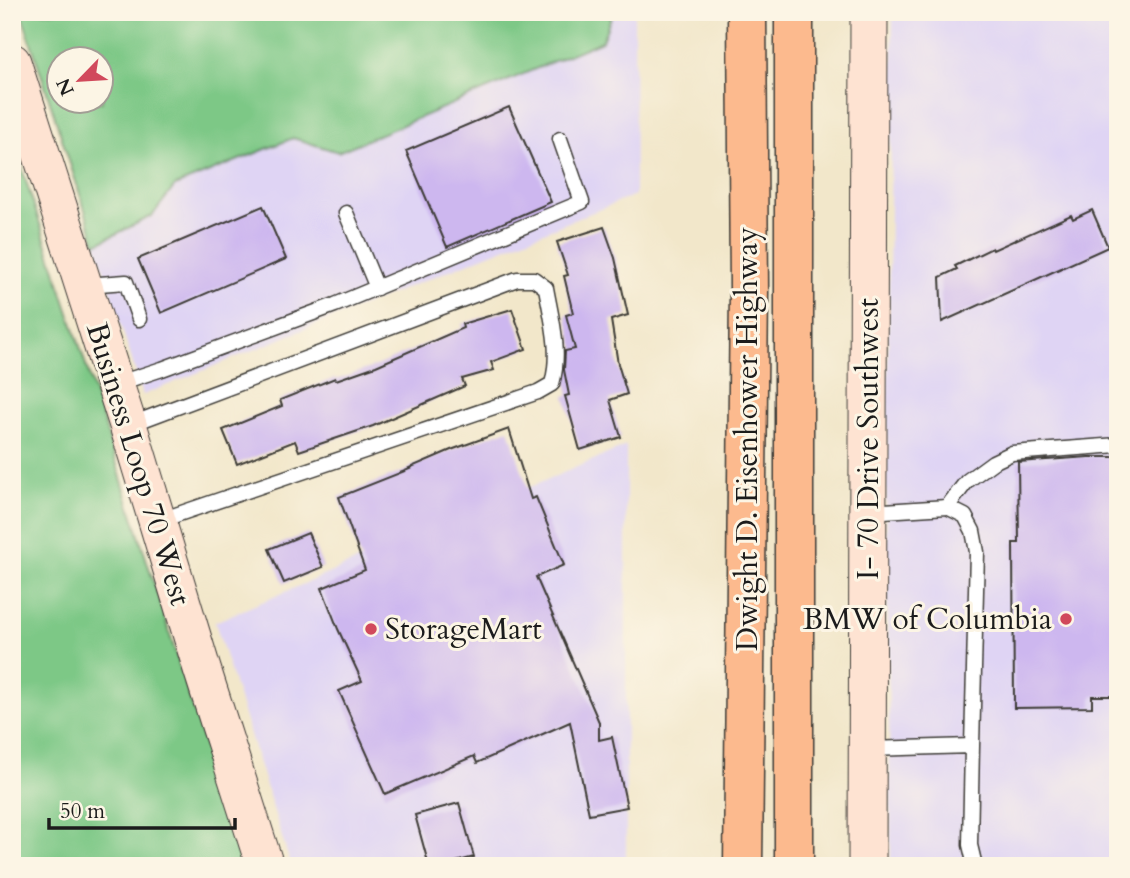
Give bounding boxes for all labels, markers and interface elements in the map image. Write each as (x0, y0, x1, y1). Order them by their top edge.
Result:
north arrow (46, 46, 116, 116)
text: N (50, 73, 81, 100)
street label: Dwight D. Eisenhower Highway (727, 227, 768, 651)
street label: I- 70 Drive Southwest (848, 298, 889, 580)
street label: Business Loop 70 West (76, 318, 201, 611)
place label: BMW of Columbia (803, 599, 1052, 640)
place label: StorageMart (385, 609, 542, 650)
marker: BMW of Columbia (1058, 611, 1074, 627)
marker: StorageMart (363, 621, 379, 637)
scale bar (49, 787, 234, 831)
text: 50 m (60, 797, 105, 826)

